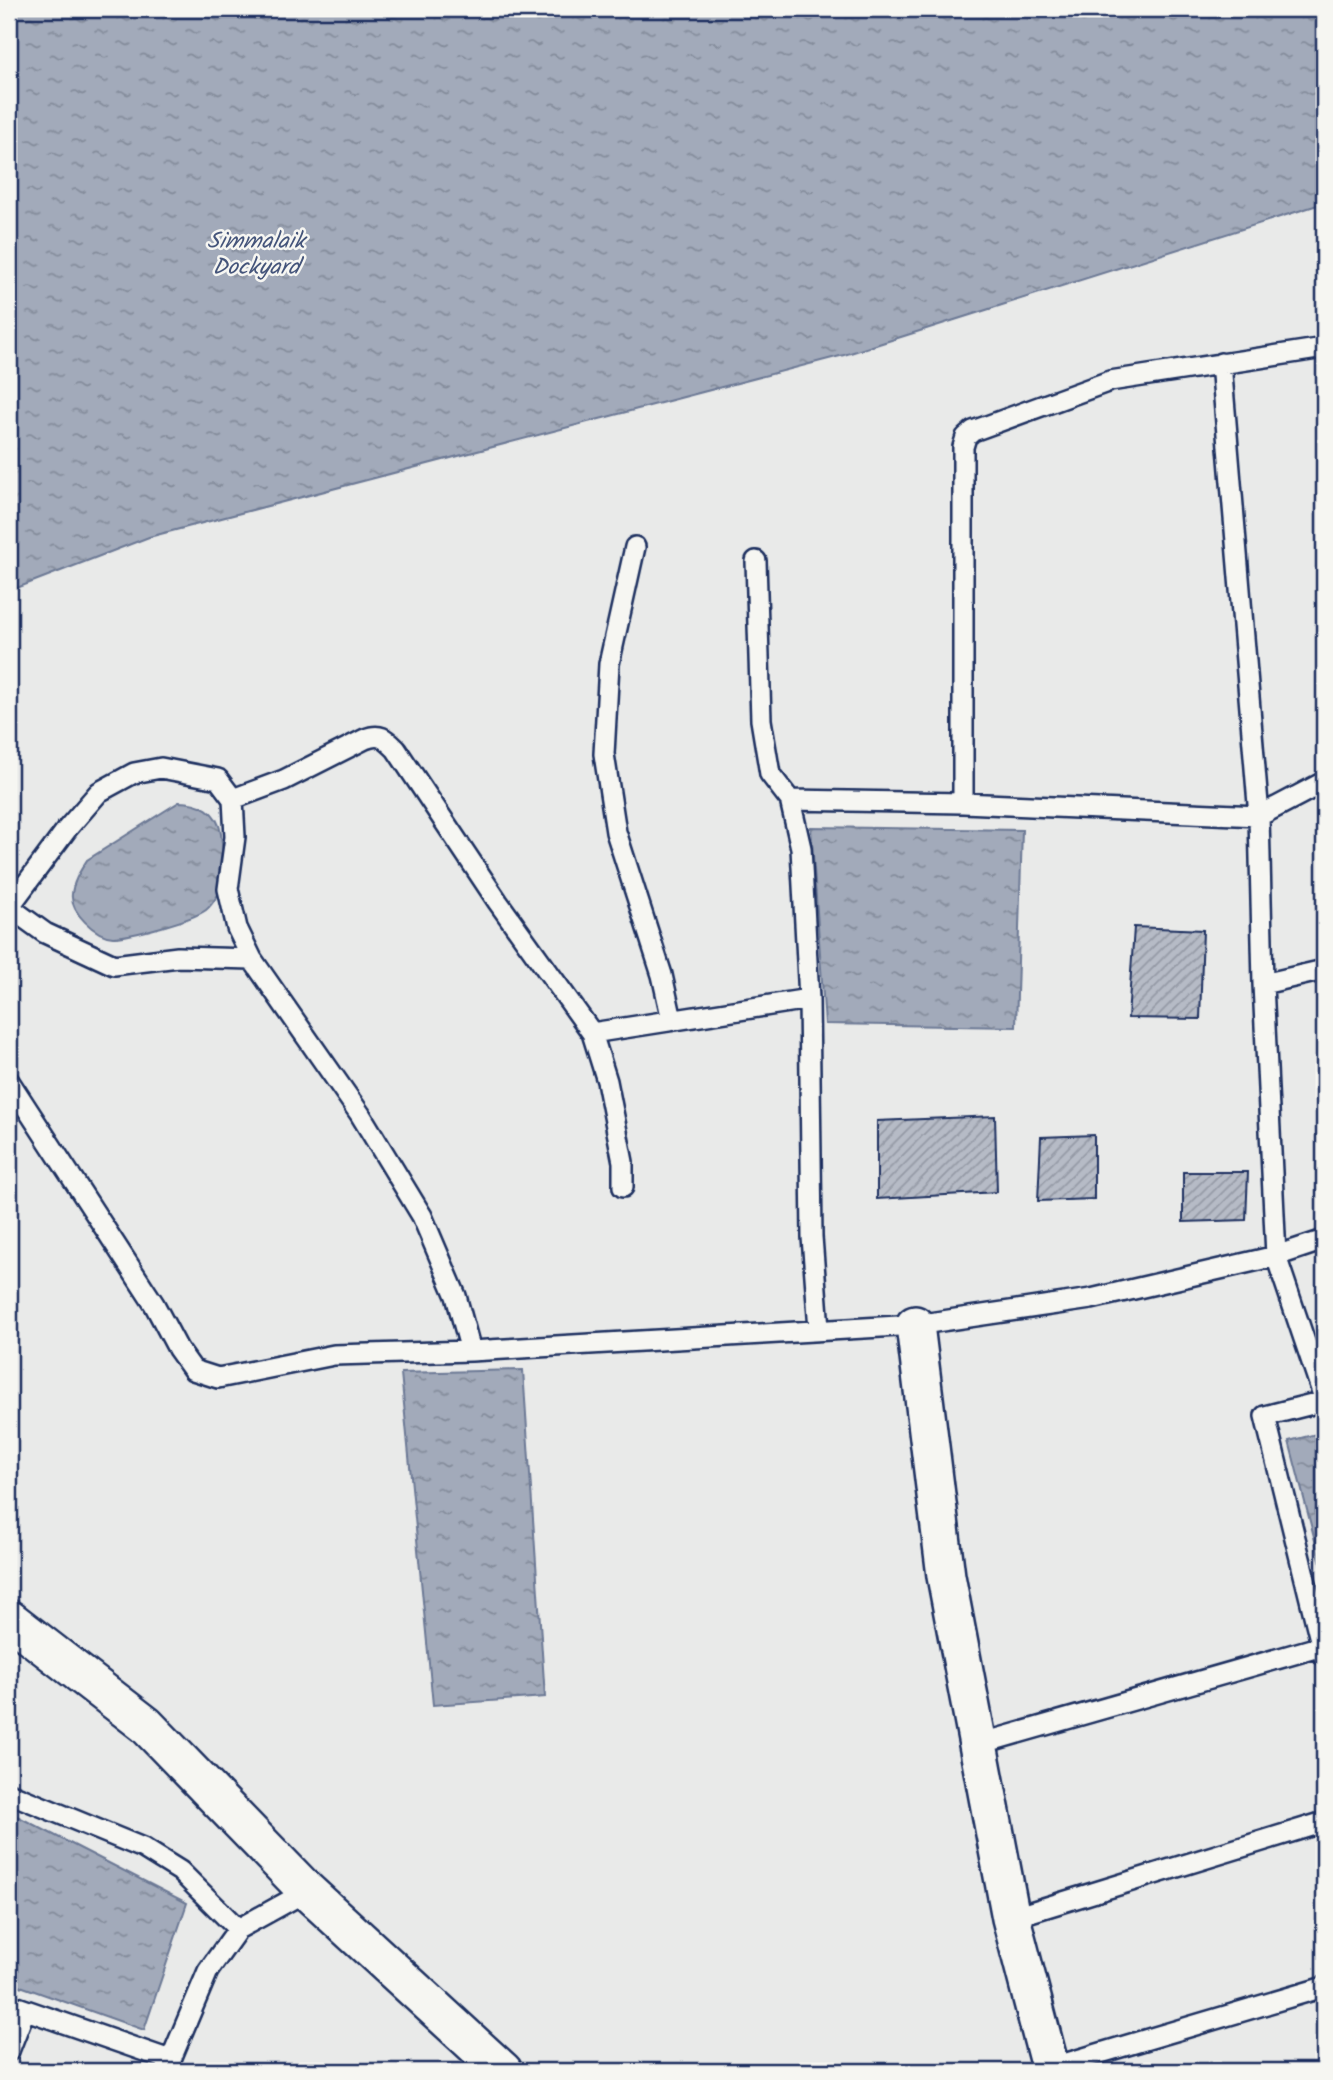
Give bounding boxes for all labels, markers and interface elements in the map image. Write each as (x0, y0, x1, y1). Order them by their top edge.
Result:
water label: Simmalaik Dockyard (207, 224, 308, 286)

